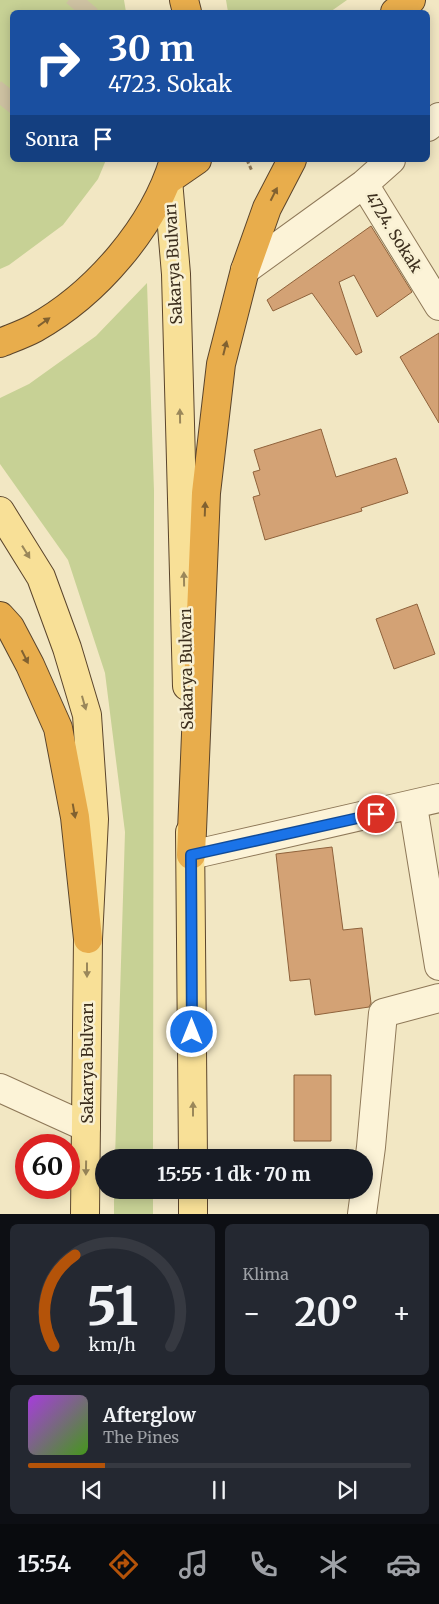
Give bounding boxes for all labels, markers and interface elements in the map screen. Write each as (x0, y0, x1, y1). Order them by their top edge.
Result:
text: 30 m (108, 27, 194, 71)
icon: right (25, 30, 90, 95)
text: 4723. Sokak (108, 70, 232, 98)
icon: arrive (89, 125, 117, 153)
text: Sonra (25, 127, 79, 151)
one-way arrow (270, 187, 278, 201)
street label: 4724. Sokak (361, 188, 427, 277)
street label: Sakarya Bulvarı (160, 203, 186, 325)
one-way arrow (37, 317, 51, 327)
one-way arrow (221, 341, 229, 356)
one-way arrow (176, 408, 184, 424)
one-way arrow (202, 501, 210, 517)
one-way arrow (21, 546, 30, 559)
one-way arrow (180, 571, 188, 587)
street label: Sakarya Bulvarı (175, 608, 197, 730)
one-way arrow (21, 650, 29, 664)
one-way arrow (80, 696, 88, 711)
pin (355, 793, 397, 835)
icon: arrive (362, 800, 390, 828)
one-way arrow (70, 803, 78, 818)
one-way arrow (83, 962, 91, 978)
street label: Sakarya Bulvarı (77, 1002, 97, 1124)
position arrow (165, 1005, 217, 1057)
one-way arrow (189, 1101, 197, 1117)
speed limit sign: 60 (15, 1134, 80, 1199)
one-way arrow (82, 1160, 90, 1176)
text: 15:55 · 1 dk · 70 m (157, 1162, 311, 1186)
text: Klima (243, 1264, 289, 1284)
text: 51 (86, 1274, 138, 1339)
text: 20° (295, 1289, 359, 1336)
text: − (243, 1295, 261, 1331)
text: + (392, 1295, 411, 1331)
text: km/h (89, 1333, 136, 1356)
text: Afterglow (103, 1403, 196, 1427)
text: The Pines (103, 1427, 179, 1447)
icon: previous (78, 1476, 106, 1504)
icon: pause (205, 1476, 233, 1504)
icon: next (333, 1476, 361, 1504)
icon: directions (106, 1547, 141, 1582)
icon: music (176, 1547, 211, 1582)
icon: phone (246, 1547, 281, 1582)
icon: climate (316, 1547, 351, 1582)
icon: car (386, 1547, 421, 1582)
text: 15:54 (18, 1550, 71, 1578)

